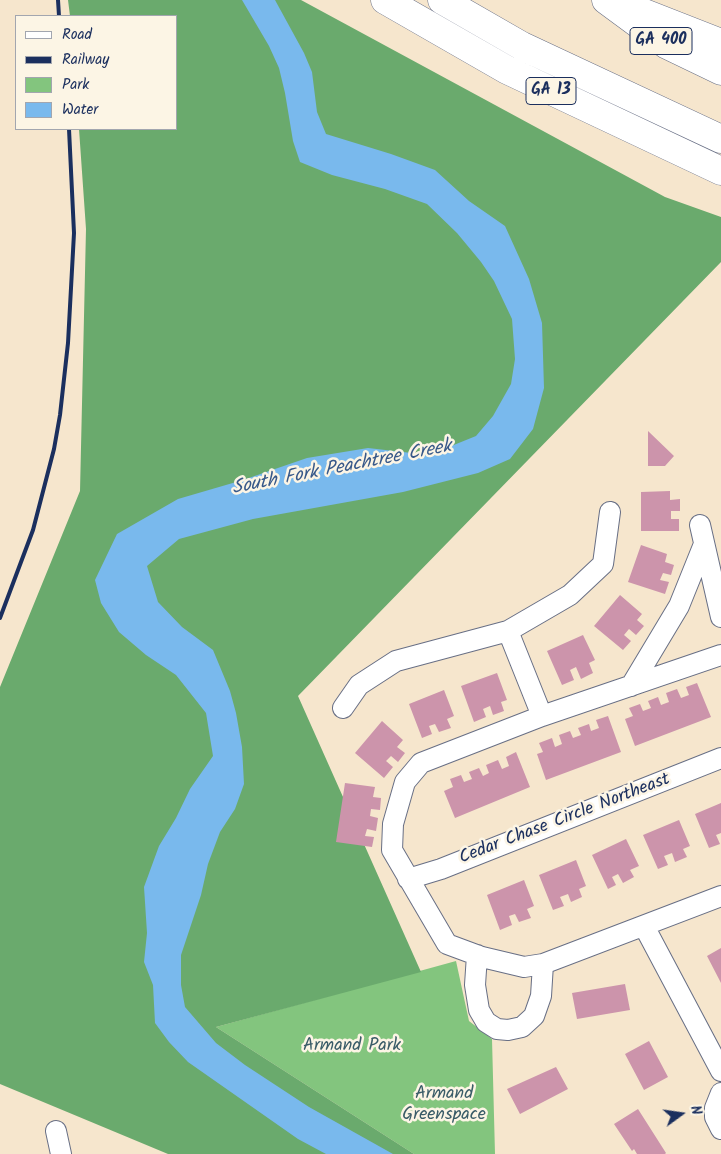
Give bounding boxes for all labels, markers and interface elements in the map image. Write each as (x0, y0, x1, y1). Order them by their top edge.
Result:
legend (15, 15, 178, 130)
text: Road (62, 23, 92, 47)
road number: GA 400 (630, 27, 692, 54)
text: Railway (62, 48, 109, 72)
text: Park (62, 73, 89, 97)
road number: GA 13 (526, 78, 576, 104)
text: Water (62, 98, 98, 122)
water label: South Fork Peachtree Creek (230, 437, 454, 501)
street label: Cedar Chase Circle Northeast (456, 770, 674, 870)
park label: Armand Park (303, 1036, 401, 1058)
park label: Armand Greenspace (402, 1084, 486, 1126)
north arrow (656, 1089, 706, 1139)
text: N (684, 1103, 707, 1117)

